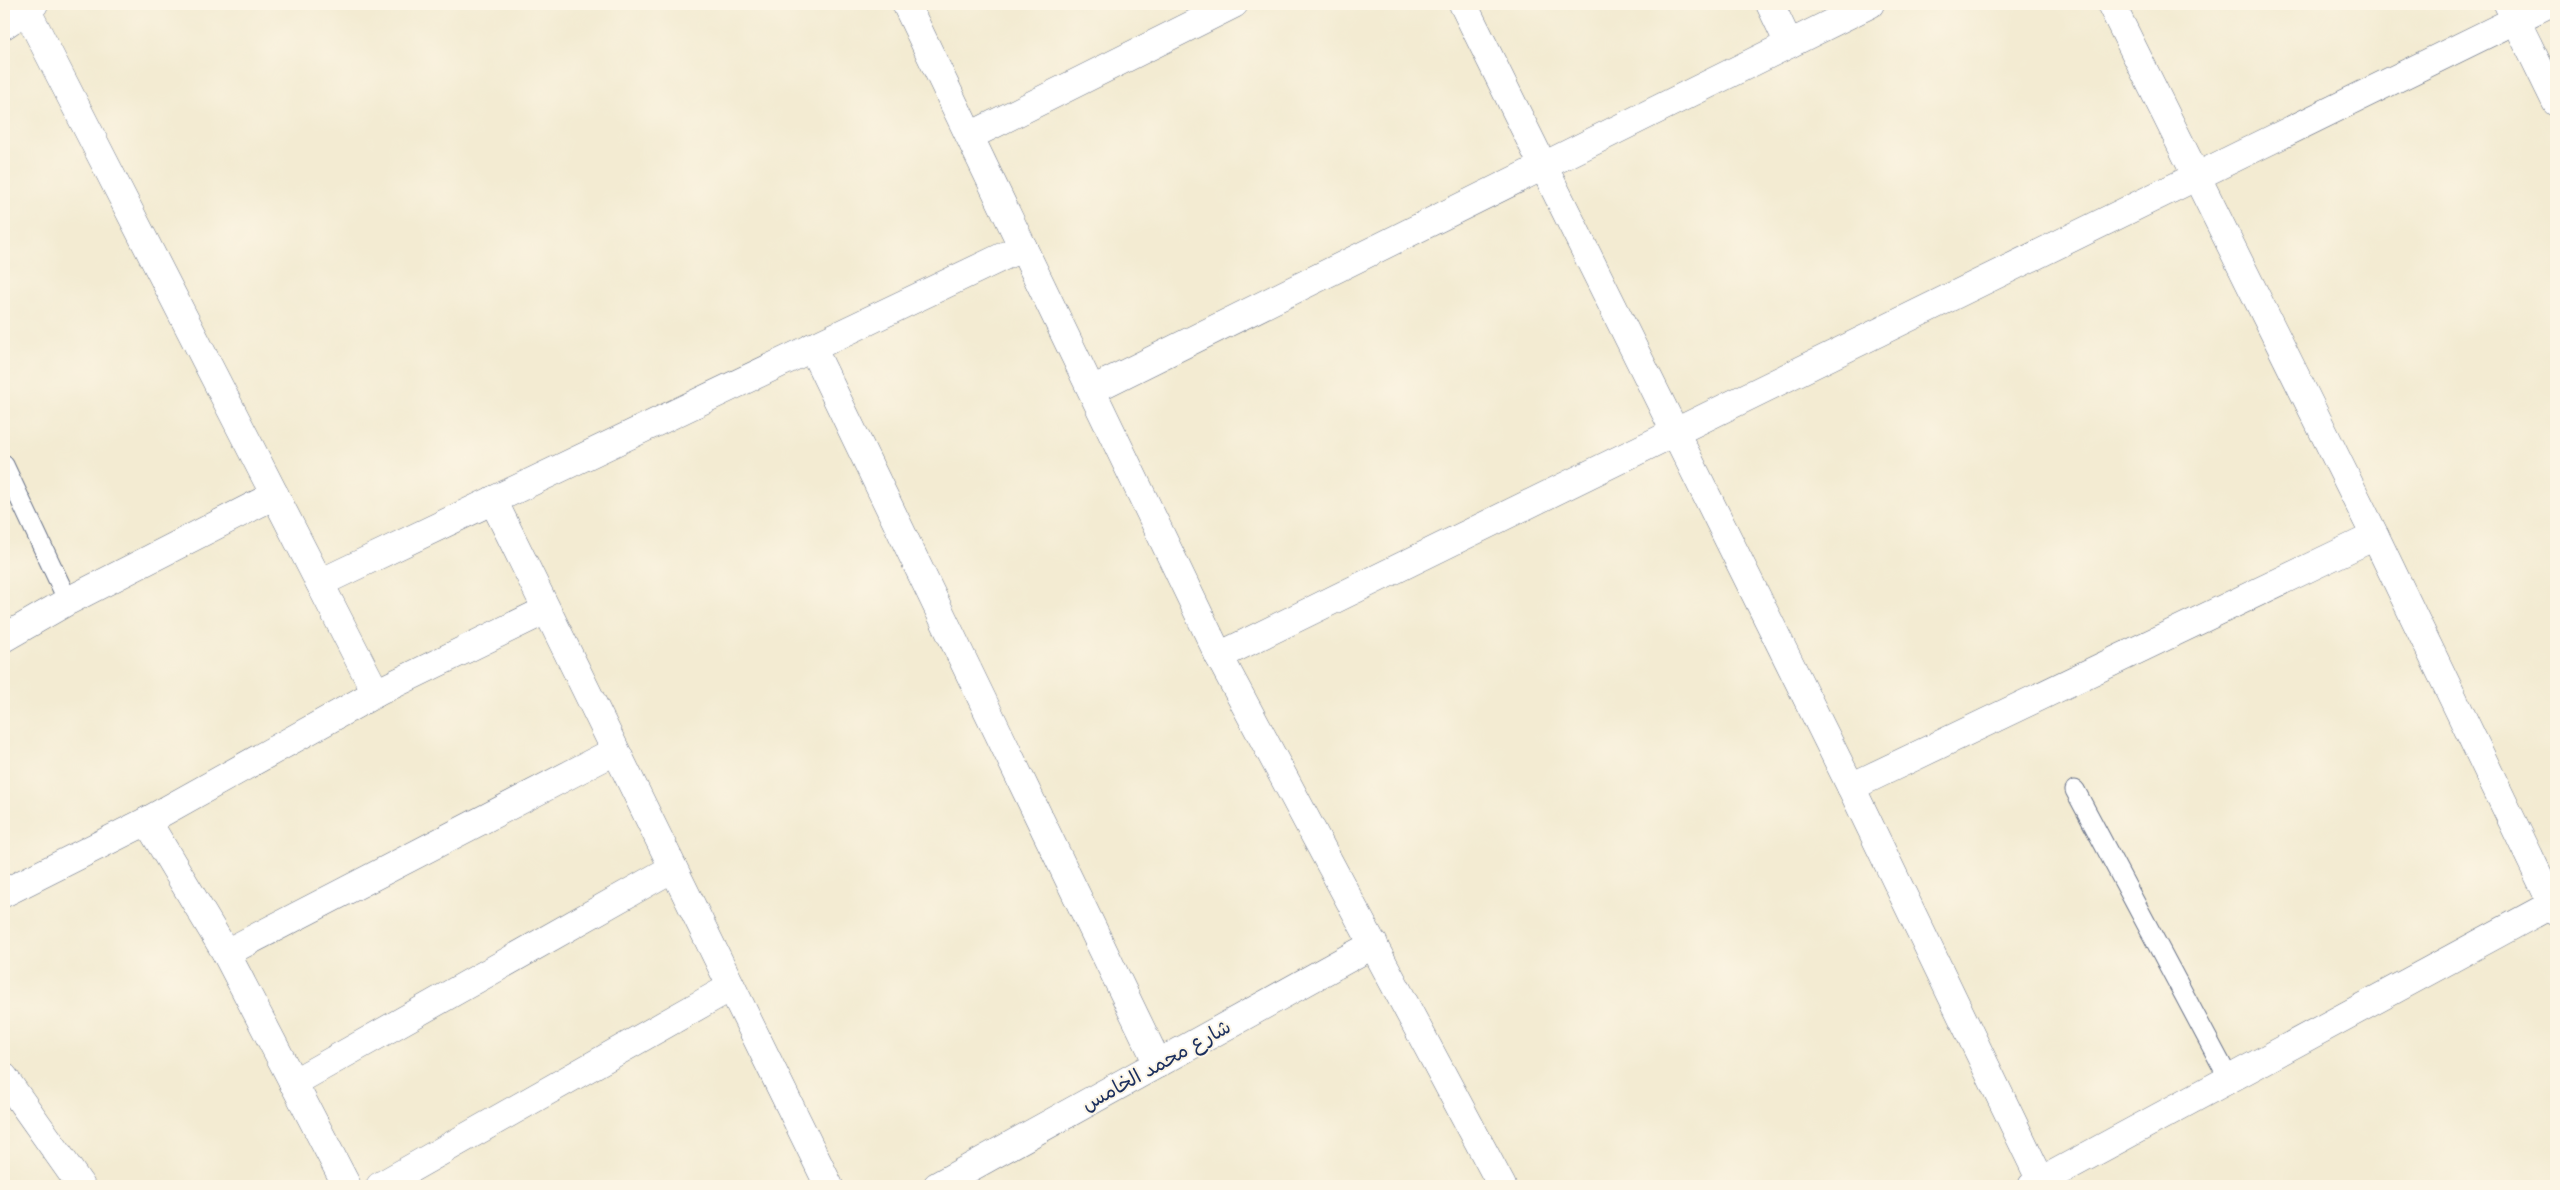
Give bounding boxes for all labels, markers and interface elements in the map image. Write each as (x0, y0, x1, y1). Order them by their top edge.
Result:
street label: شارع محمد الخامس (1077, 1014, 1236, 1119)

